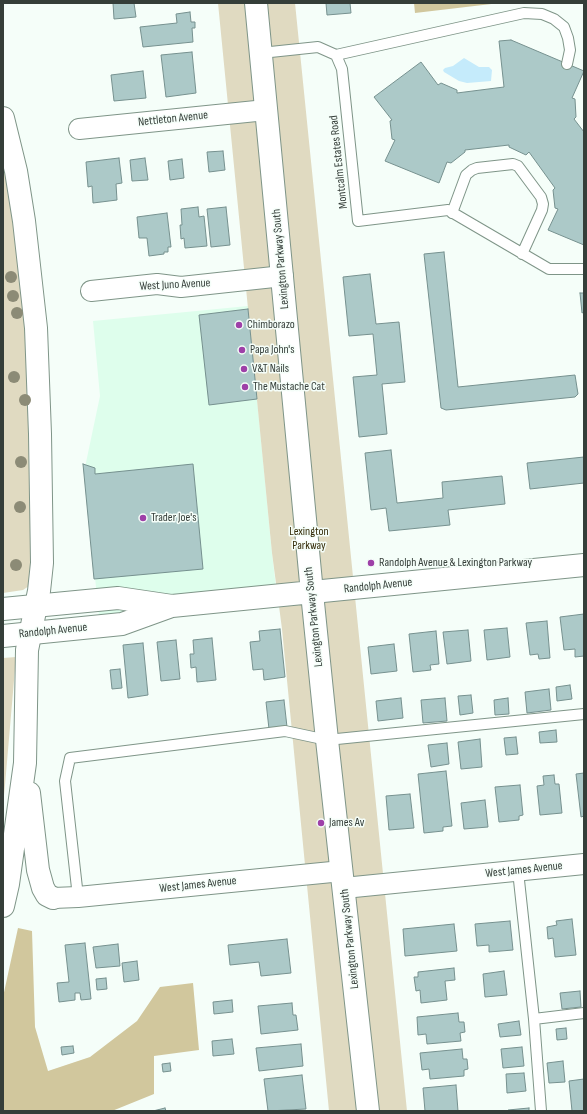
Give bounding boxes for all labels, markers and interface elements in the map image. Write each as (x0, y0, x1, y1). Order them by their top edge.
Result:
street label: Nettleton Avenue (137, 108, 209, 130)
street label: Montcalm Estates Road (327, 114, 351, 210)
street label: Lexington Parkway South (269, 208, 293, 310)
street label: West Juno Avenue (139, 276, 211, 294)
place label: Chimborazo (247, 318, 295, 332)
marker: Chimborazo (234, 320, 244, 330)
place label: Papa John's (250, 343, 294, 357)
marker: Papa John's (237, 345, 247, 355)
place label: V&T Nails (252, 362, 289, 376)
marker: V&T Nails (239, 364, 249, 374)
place label: The Mustache Cat (253, 380, 325, 394)
marker: The Mustache Cat (240, 382, 250, 392)
place label: Trader Joe's (151, 511, 196, 525)
marker: Trader Joe's (138, 513, 148, 523)
park label: Lexington Parkway (289, 525, 329, 553)
place label: Randolph Avenue & Lexington Parkway (379, 556, 532, 570)
marker: Randolph Avenue & Lexington Parkway (366, 558, 376, 568)
street label: Lexington Parkway South (302, 566, 326, 668)
street label: Randolph Avenue (343, 575, 413, 597)
street label: Randolph Avenue (18, 620, 88, 642)
place label: James Av (329, 816, 364, 830)
marker: James Av (316, 818, 326, 828)
street label: West James Avenue (485, 859, 563, 881)
street label: West James Avenue (159, 874, 237, 896)
street label: Lexington Parkway South (338, 888, 362, 990)

